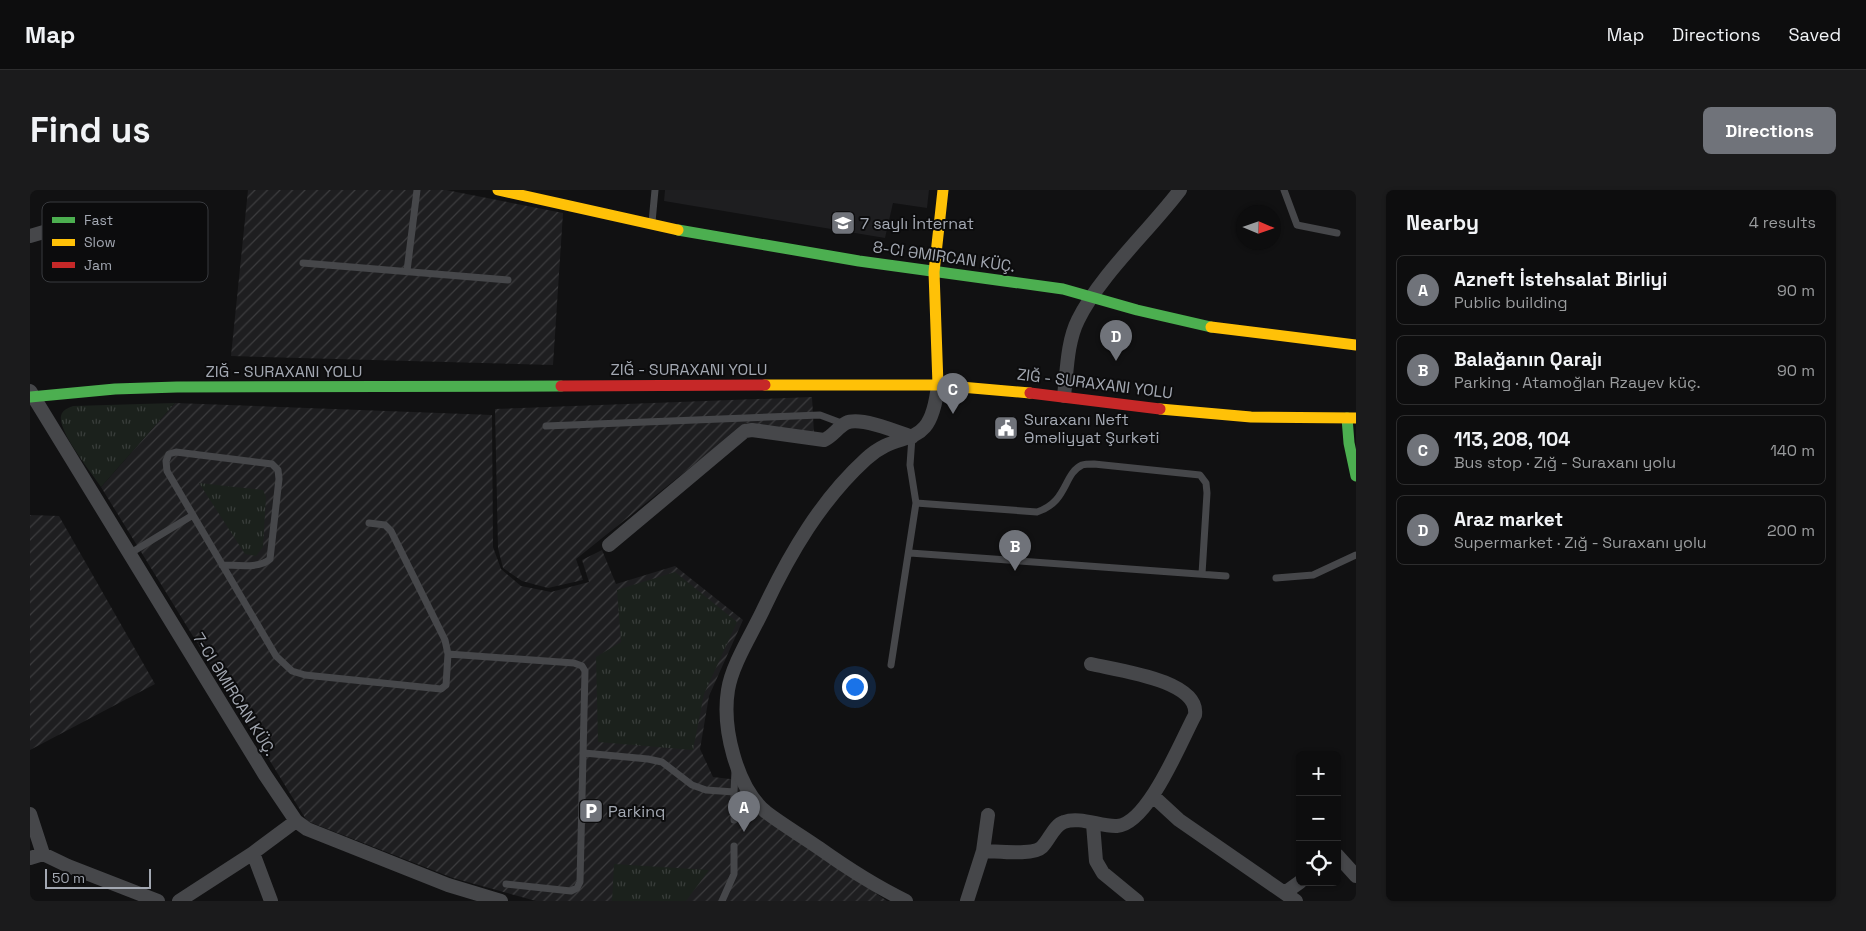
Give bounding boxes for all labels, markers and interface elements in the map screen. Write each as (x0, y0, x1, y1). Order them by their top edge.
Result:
text: Map (25, 19, 75, 50)
text: Map (1607, 23, 1644, 46)
text: Directions (1672, 23, 1761, 46)
text: Saved (1789, 23, 1841, 46)
button: Directions (1703, 107, 1836, 154)
text: Find us (30, 108, 151, 152)
legend (42, 202, 208, 282)
north arrow (1236, 205, 1281, 250)
text: Nearby (1406, 209, 1479, 236)
school or university icon: 7 saylı İnternat (830, 210, 856, 236)
text: Fast (84, 211, 113, 229)
text: 4 results (1749, 212, 1816, 233)
place label: 7 saylı İnternat (860, 213, 974, 234)
text: Slow (84, 233, 116, 251)
street label: 8-CI ƏMIRCAN KÜÇ. (871, 236, 1016, 277)
text: Jam (84, 256, 112, 274)
text: Azneft İstehsalat Birliyi (1454, 267, 1667, 292)
text: A (1418, 280, 1428, 301)
text: 90 m (1777, 280, 1815, 301)
text: Public building (1454, 292, 1567, 313)
pin: D (1100, 320, 1132, 361)
text: Balağanın Qarajı (1454, 347, 1602, 372)
street label: ZIĞ - SURAXANI YOLU (611, 359, 767, 380)
text: B (1418, 360, 1428, 381)
text: 90 m (1777, 360, 1815, 381)
street label: ZIĞ - SURAXANI YOLU (206, 361, 362, 382)
street label: ZIĞ - SURAXANI YOLU (1016, 364, 1174, 403)
text: Parking · Atamoğlan Rzayev küç. (1454, 372, 1700, 393)
pin: C (937, 373, 969, 414)
place label: Suraxanı Neft Əməliyyat Şurkəti (1024, 409, 1159, 448)
public building icon: Suraxanı Neft Əməliyyat Şurkəti (993, 415, 1019, 441)
text: 113, 208, 104 (1454, 427, 1570, 452)
text: C (1418, 440, 1428, 461)
text: 140 m (1770, 440, 1815, 461)
text: Bus stop · Zığ - Suraxanı yolu (1454, 452, 1676, 473)
text: Araz market (1454, 507, 1563, 532)
text: D (1418, 520, 1428, 541)
text: 200 m (1767, 520, 1815, 541)
pin: B (999, 530, 1031, 571)
text: Supermarket · Zığ - Suraxanı yolu (1454, 532, 1707, 553)
street label: 7-CI ƏMIRCAN KÜÇ. (188, 629, 281, 760)
your location (842, 674, 868, 700)
map controls (1296, 751, 1341, 886)
button: + (1296, 751, 1341, 796)
pin: A (728, 791, 760, 832)
button: − (1296, 796, 1341, 841)
parking icon: Parkinq (578, 798, 604, 824)
place label: Parkinq (608, 801, 665, 822)
button: locate (1296, 841, 1341, 886)
scale bar (45, 866, 151, 889)
text: 50 m (52, 869, 85, 887)

